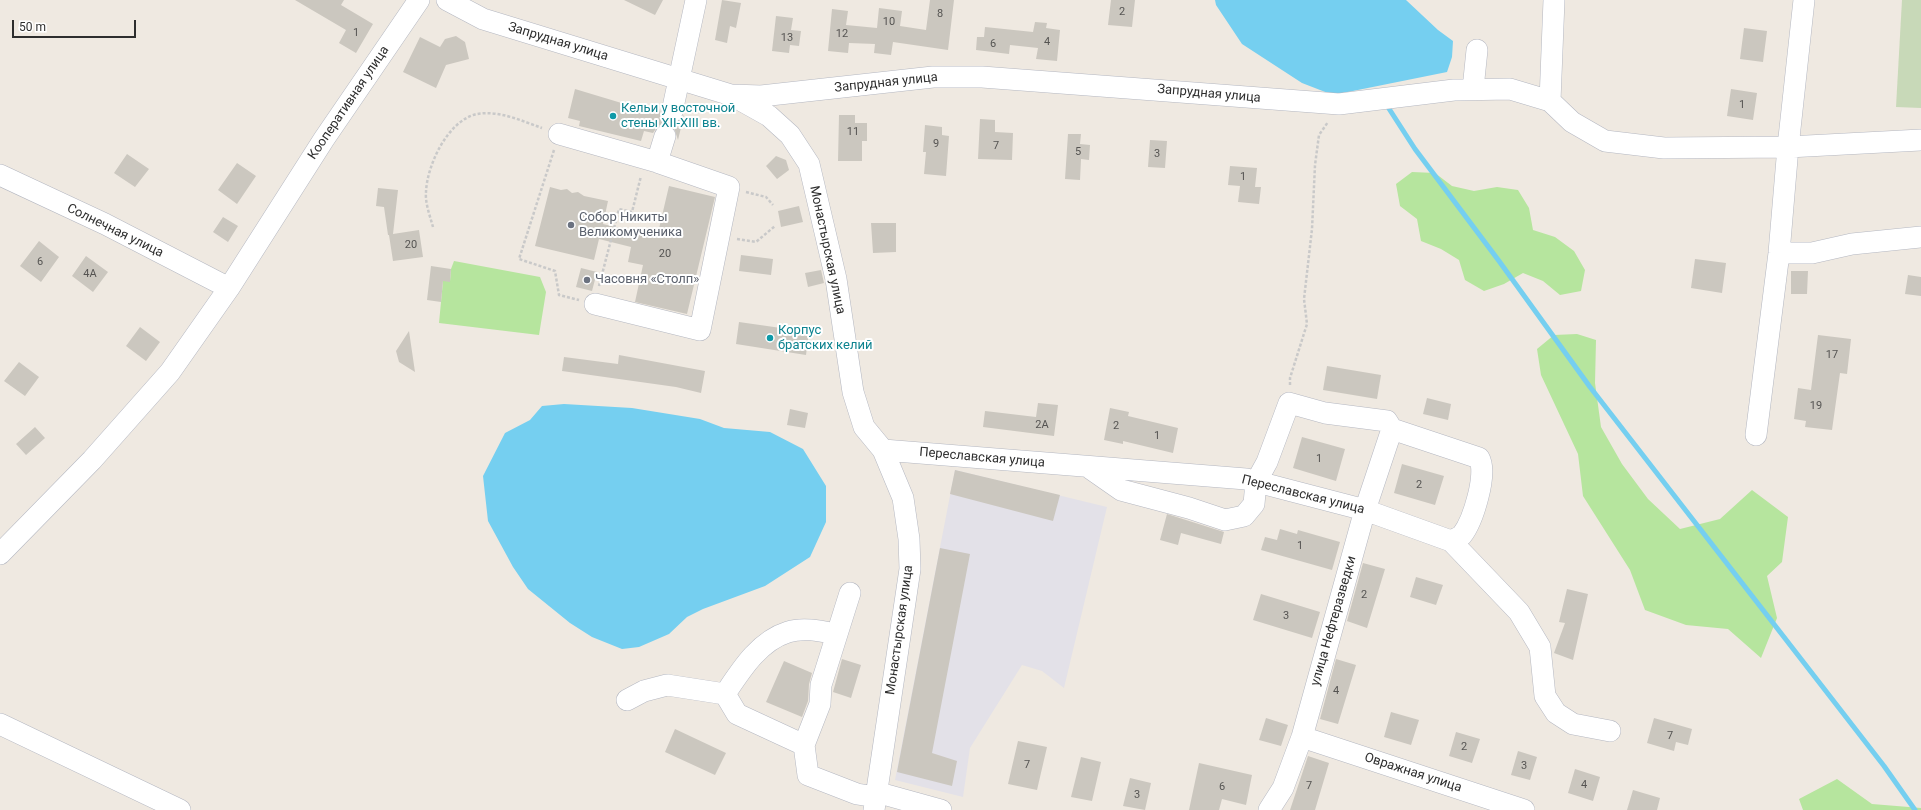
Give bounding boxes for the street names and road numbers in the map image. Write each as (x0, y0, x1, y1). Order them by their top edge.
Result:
street label: Запрудная улица (506, 19, 610, 65)
street label: Кооперативная улица (305, 43, 393, 163)
street label: Запрудная улица (834, 70, 938, 96)
street label: Запрудная улица (1157, 82, 1261, 106)
street label: Монастырская улица (806, 184, 848, 316)
street label: Солнечная улица (64, 201, 166, 261)
street label: Переславская улица (918, 445, 1046, 471)
street label: Переславская улица (1240, 472, 1366, 518)
street label: улица Нефтеразведки (1308, 554, 1360, 688)
street label: Монастырская улица (883, 564, 917, 696)
street label: Овражная улица (1362, 750, 1464, 796)

